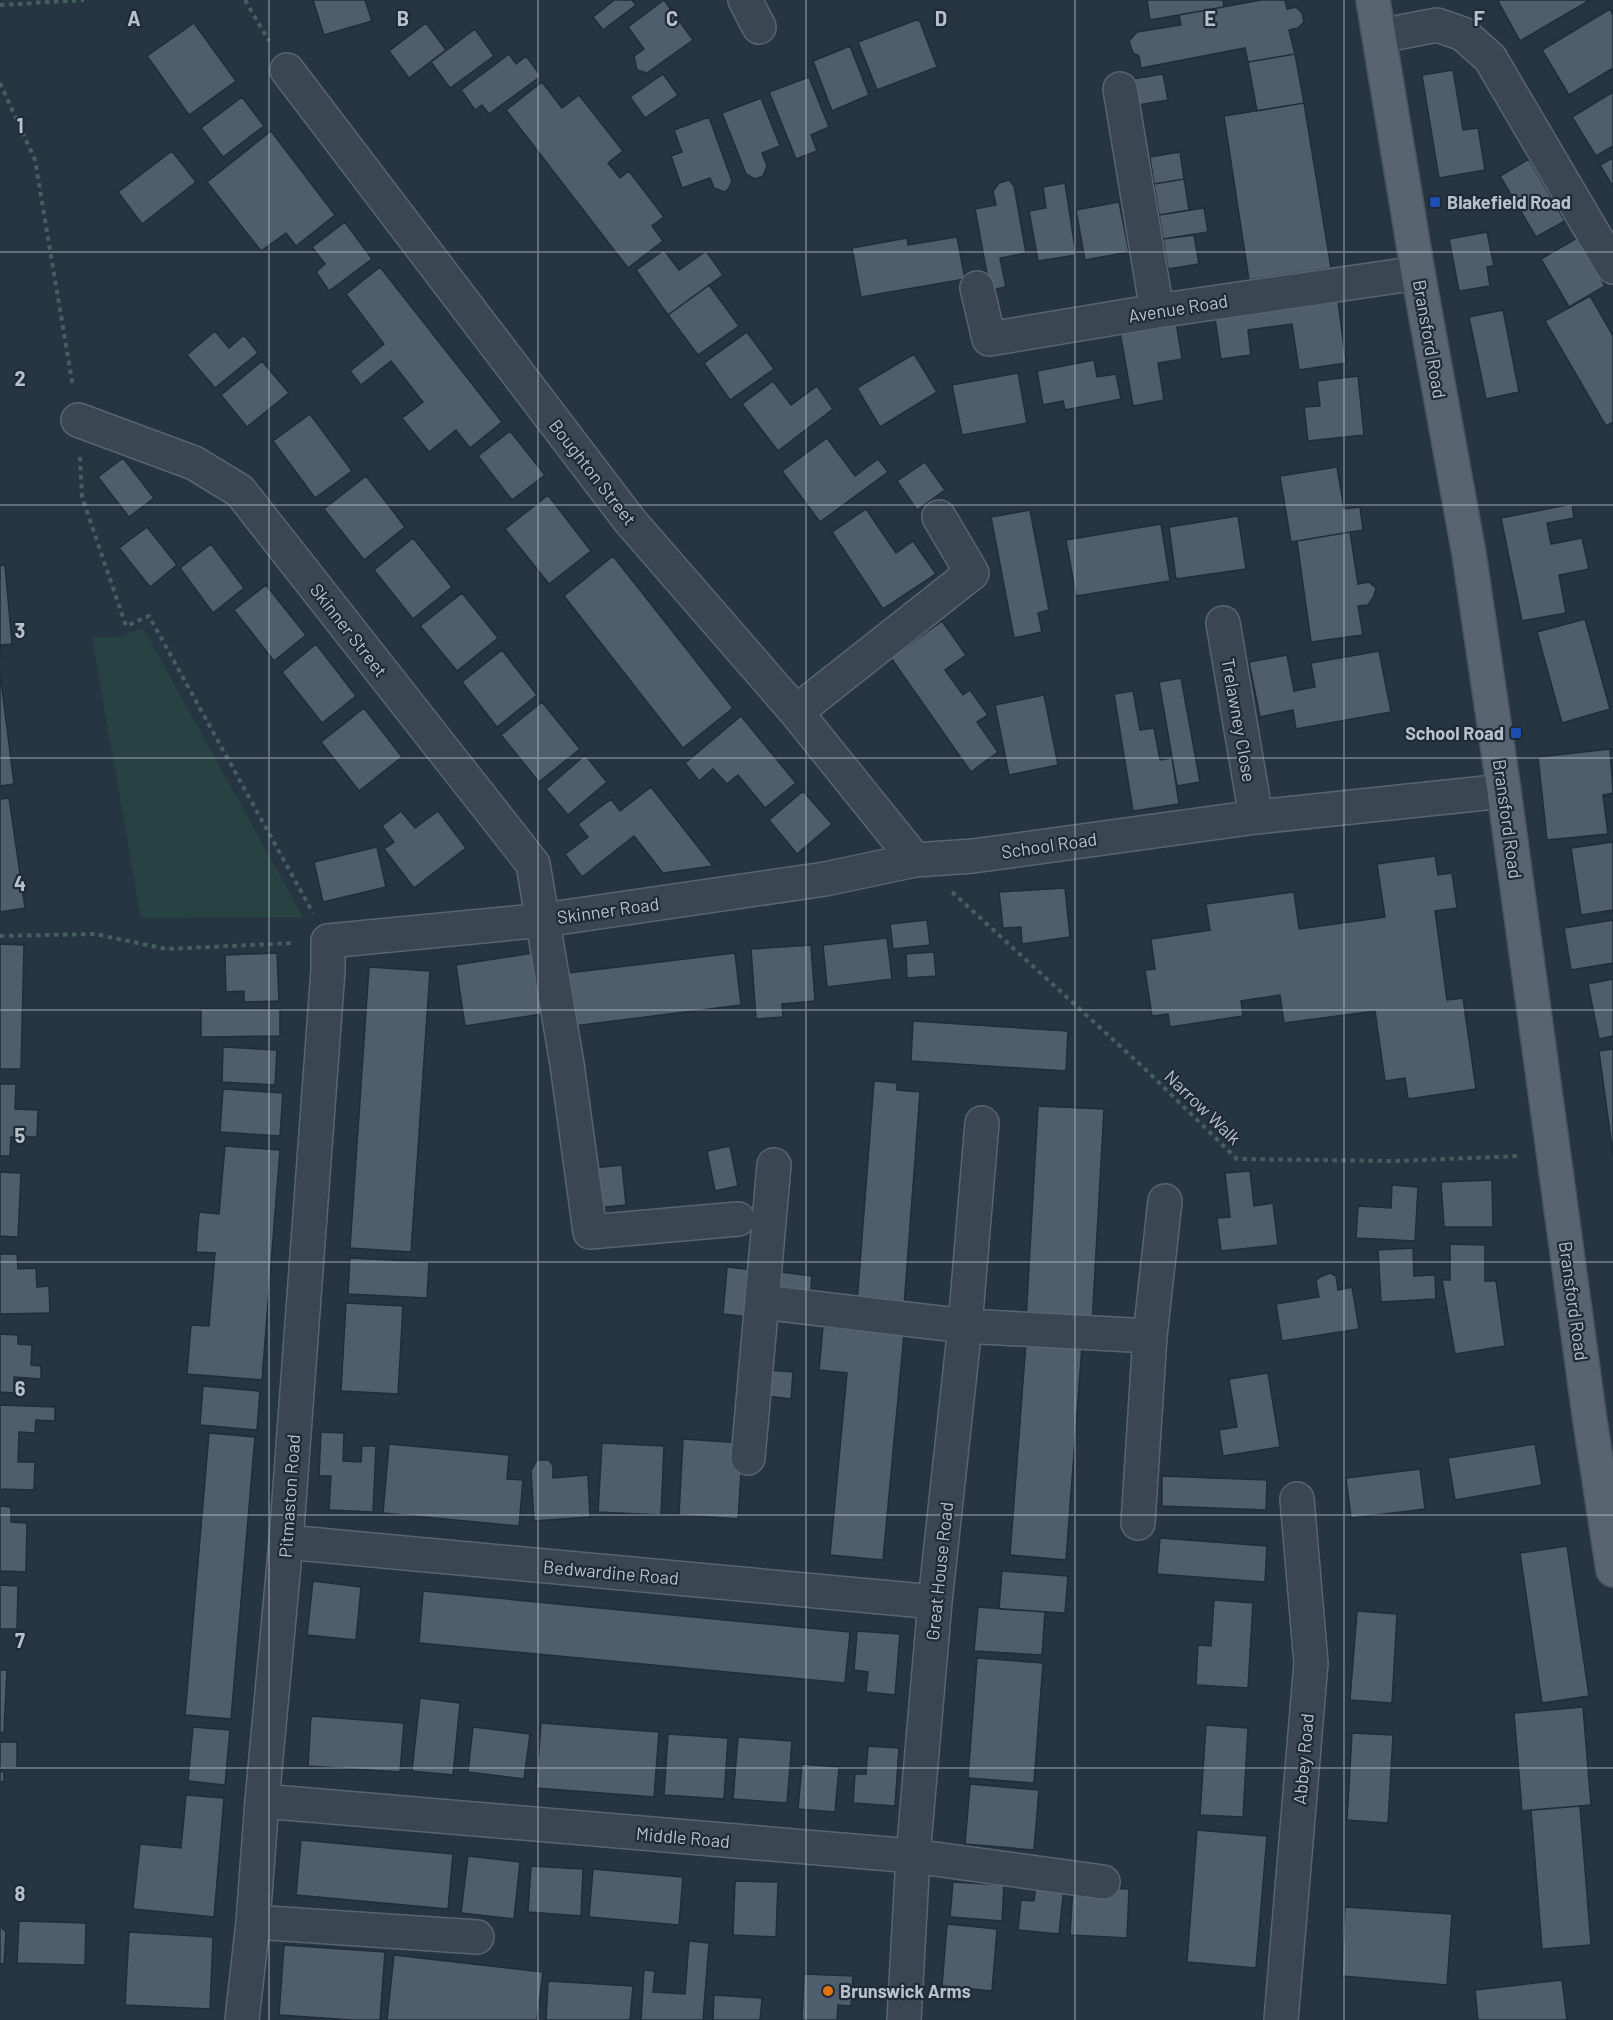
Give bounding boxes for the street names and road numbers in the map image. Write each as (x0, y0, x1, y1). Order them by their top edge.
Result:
street label: Bransford Road (1409, 278, 1451, 400)
street label: Avenue Road (1127, 289, 1229, 327)
street label: Boughton Street (545, 415, 641, 529)
street label: Skinner Street (306, 579, 392, 681)
street label: Trelawney Close (1217, 656, 1261, 784)
street label: Bransford Road (1489, 758, 1527, 880)
street label: School Road (1000, 827, 1098, 863)
street label: Skinner Road (555, 892, 661, 928)
street label: Narrow Walk (1160, 1065, 1246, 1149)
street label: Bransford Road (1555, 1240, 1593, 1362)
street label: Pitmaston Road (274, 1434, 304, 1558)
street label: Great House Road (921, 1501, 957, 1641)
street label: Bedwardine Road (542, 1555, 680, 1589)
street label: Abbey Road (1288, 1712, 1318, 1806)
street label: Middle Road (635, 1822, 731, 1852)

